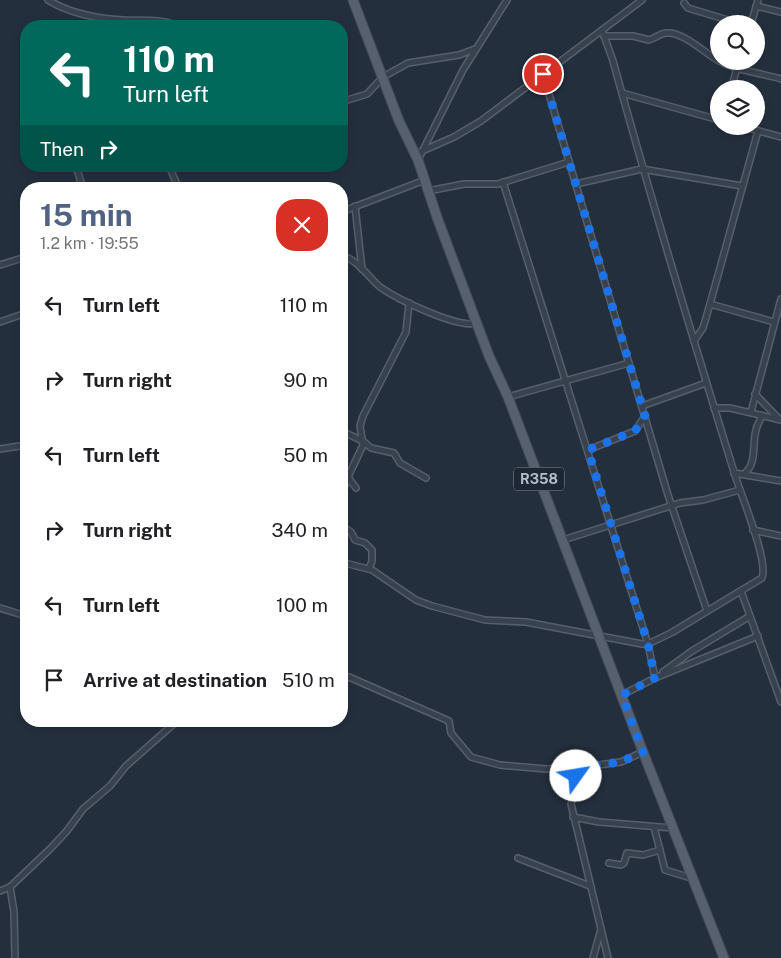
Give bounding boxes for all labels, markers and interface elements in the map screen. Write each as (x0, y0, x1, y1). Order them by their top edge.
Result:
map controls (710, 15, 765, 135)
button: search (710, 15, 765, 70)
text: 110 m (123, 39, 215, 80)
icon: left (40, 40, 105, 105)
pin (522, 53, 564, 95)
icon: arrive (529, 60, 557, 88)
button: layers (710, 80, 765, 135)
text: Turn left (123, 81, 209, 107)
icon: right (94, 135, 122, 163)
text: Then (40, 138, 84, 160)
text: 15 min (40, 197, 133, 233)
button: close (276, 199, 328, 251)
text: 1.2 km · 19:55 (40, 234, 139, 253)
icon: left (40, 291, 68, 319)
text: Turn left (83, 294, 160, 316)
text: 110 m (280, 294, 328, 316)
icon: right (40, 366, 68, 394)
text: Turn right (83, 369, 172, 391)
text: 90 m (284, 369, 328, 391)
icon: left (40, 441, 68, 469)
text: Turn left (83, 444, 160, 466)
text: 50 m (283, 444, 328, 466)
road number: R358 (514, 468, 564, 490)
icon: right (40, 516, 68, 544)
text: Turn right (83, 519, 172, 541)
text: 340 m (271, 519, 328, 541)
icon: left (40, 591, 68, 619)
text: Turn left (83, 594, 160, 616)
text: 100 m (276, 594, 328, 616)
icon: arrive (40, 666, 68, 694)
text: Arrive at destination (83, 669, 267, 691)
text: 510 m (282, 669, 335, 691)
position arrow (549, 749, 601, 801)

